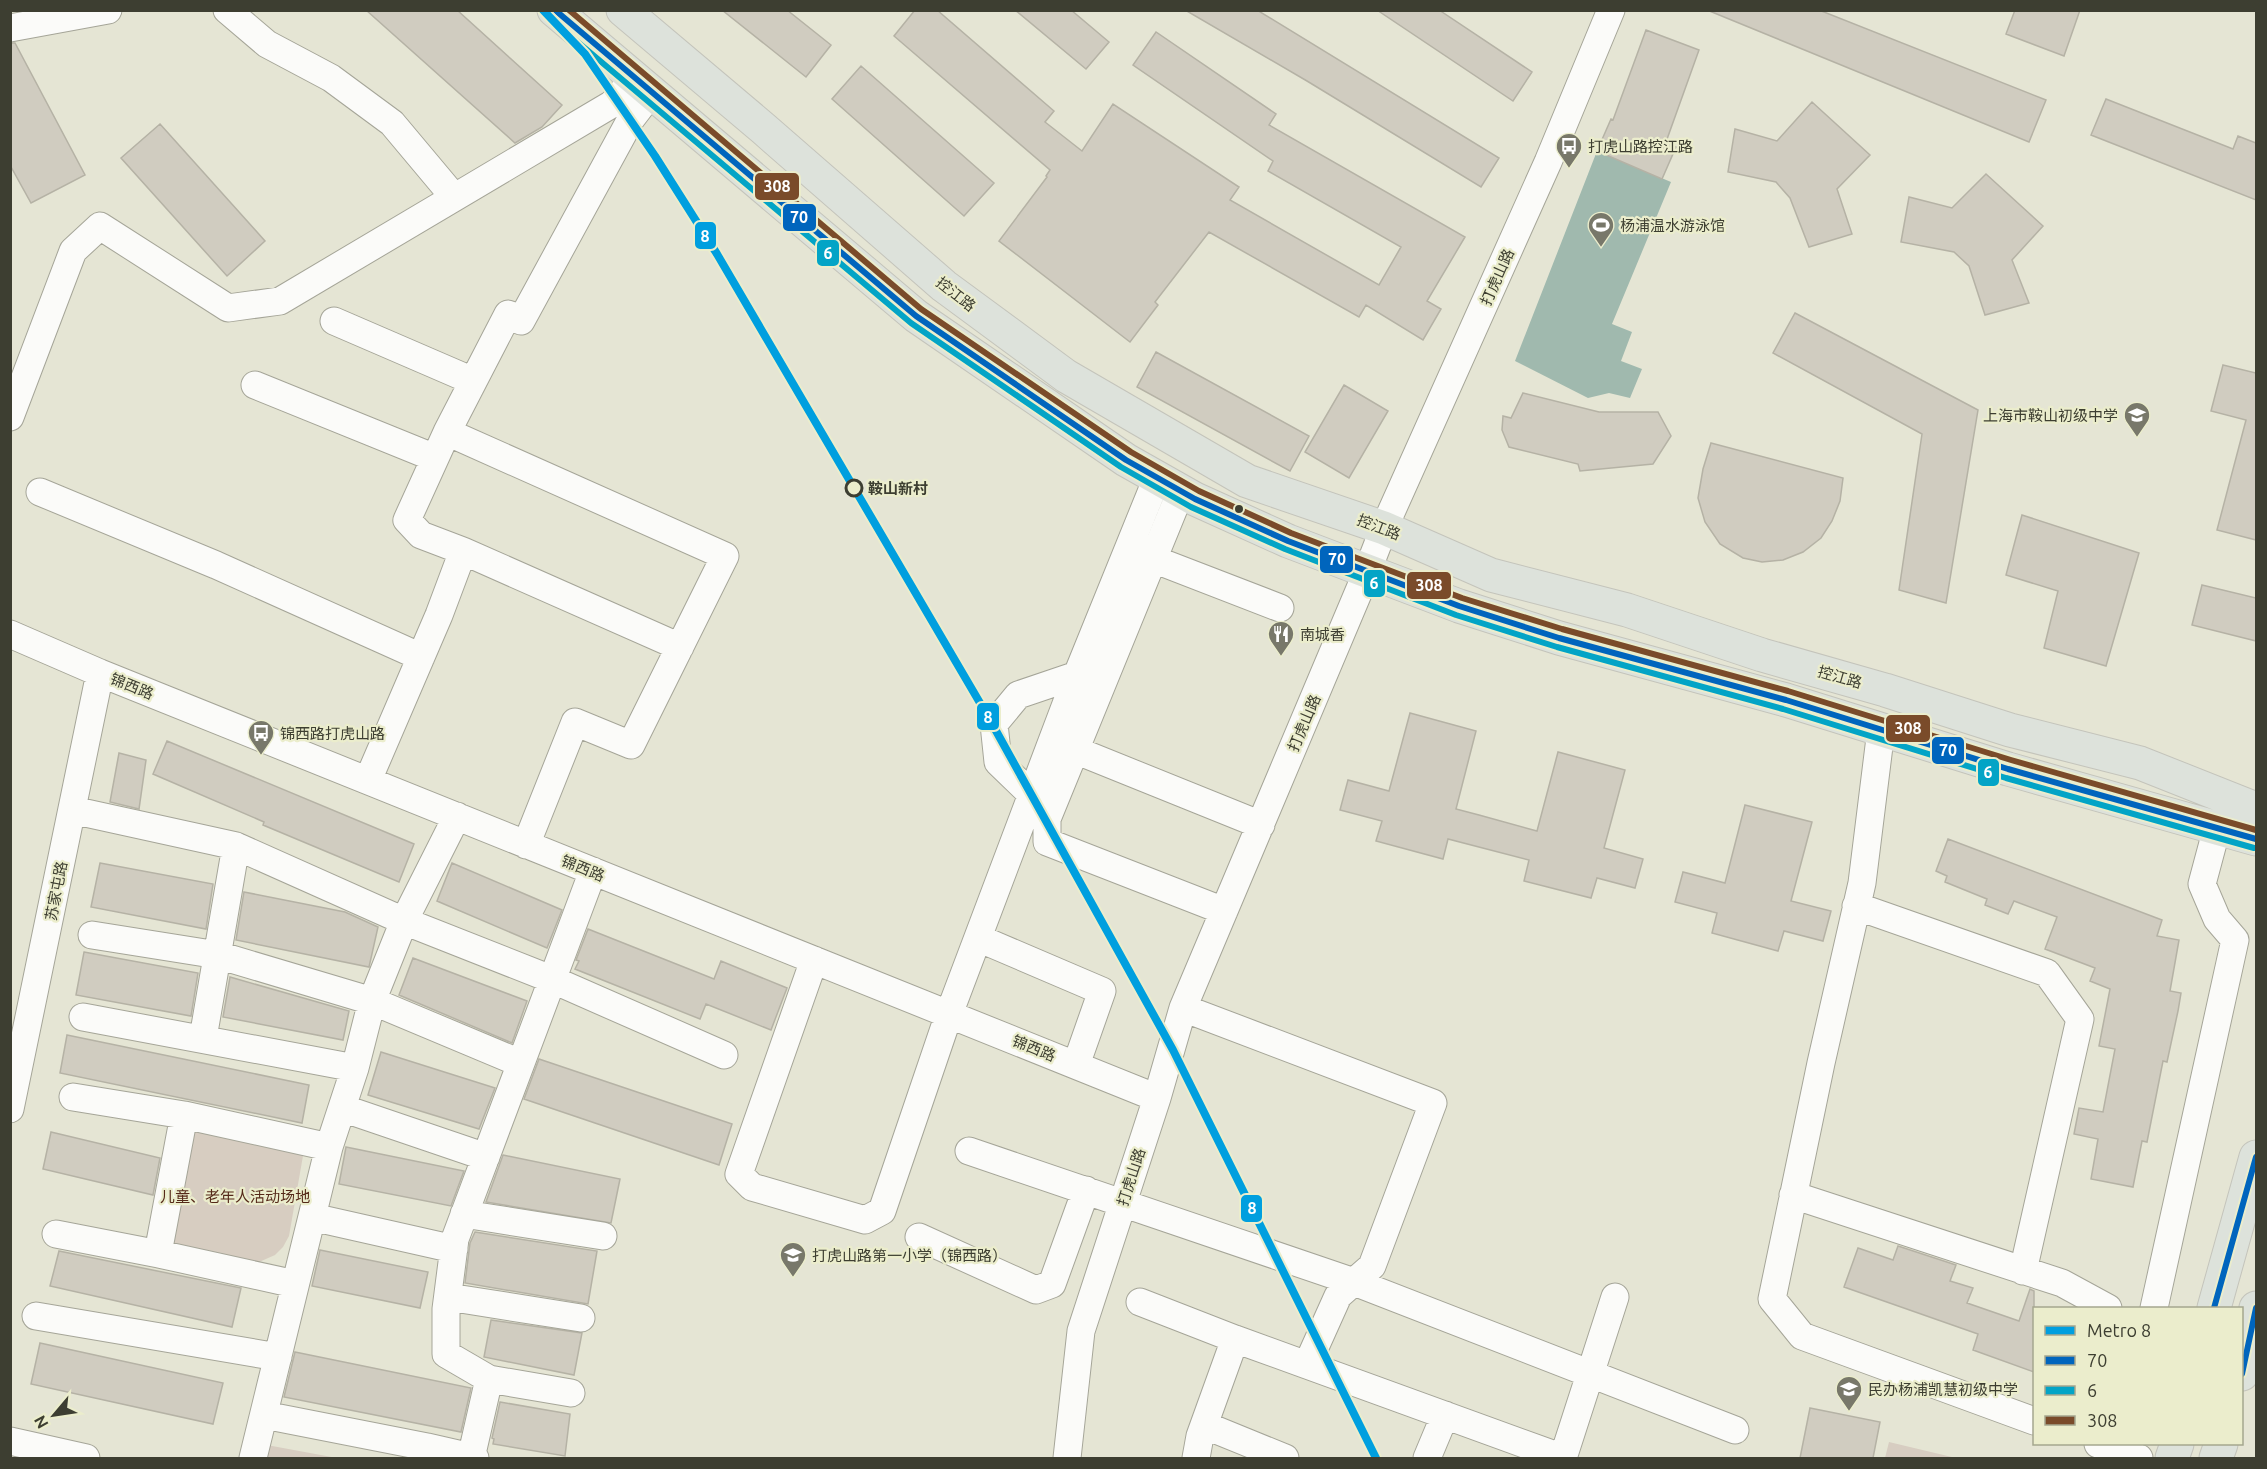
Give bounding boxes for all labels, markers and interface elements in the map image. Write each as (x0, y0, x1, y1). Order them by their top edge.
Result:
bus stop icon: 打虎山路控江路 (1554, 131, 1584, 169)
place label: 打虎山路控江路 (1588, 138, 1693, 155)
line badge: 308 (754, 172, 800, 201)
text: 308 (763, 177, 791, 195)
line badge: 70 (782, 203, 817, 232)
text: 70 (790, 208, 808, 226)
sports icon: 杨浦温水游泳馆 (1586, 210, 1616, 248)
place label: 杨浦温水游泳馆 (1620, 217, 1725, 234)
line badge: 8 (694, 221, 717, 250)
text: 8 (700, 227, 710, 245)
line badge: 6 (816, 239, 840, 267)
text: 6 (823, 244, 833, 262)
street label: 打虎山路 (1477, 246, 1517, 308)
street label: 控江路 (933, 273, 979, 315)
school or university icon: 上海市鞍山初级中学 (2122, 400, 2152, 438)
place label: 上海市鞍山初级中学 (1983, 407, 2118, 424)
marker: 鞍山新村 (845, 479, 863, 497)
place label: 鞍山新村 (868, 480, 928, 497)
unlabelled marker (1233, 503, 1245, 515)
street label: 控江路 (1355, 511, 1403, 543)
line badge: 70 (1319, 545, 1354, 574)
text: 70 (1328, 550, 1346, 568)
line badge: 6 (1363, 569, 1386, 598)
line badge: 308 (1406, 571, 1452, 600)
text: 6 (1369, 574, 1379, 592)
text: 308 (1415, 576, 1443, 594)
restaurant icon: 南城香 (1266, 619, 1296, 657)
place label: 南城香 (1300, 626, 1345, 643)
street label: 控江路 (1816, 663, 1864, 691)
street label: 锦西路 (108, 670, 156, 702)
street label: 打虎山路 (1284, 692, 1324, 754)
line badge: 8 (976, 702, 1000, 731)
text: 8 (983, 708, 993, 726)
line badge: 308 (1885, 714, 1931, 743)
bus stop icon: 锦西路打虎山路 (246, 718, 276, 756)
text: 308 (1894, 719, 1922, 737)
place label: 锦西路打虎山路 (280, 725, 385, 742)
line badge: 70 (1931, 736, 1965, 765)
text: 70 (1939, 741, 1957, 759)
line badge: 6 (1977, 758, 2000, 787)
text: 6 (1983, 763, 1993, 781)
street label: 锦西路 (559, 852, 607, 884)
street label: 苏家屯路 (42, 860, 70, 922)
street label: 锦西路 (1010, 1032, 1058, 1064)
street label: 打虎山路 (1114, 1146, 1148, 1208)
park label: 儿童、老年人活动场地 (160, 1188, 310, 1205)
line badge: 8 (1240, 1194, 1263, 1223)
text: 8 (1247, 1199, 1257, 1217)
school or university icon: 打虎山路第一小学（锦西路） (778, 1240, 808, 1278)
place label: 打虎山路第一小学（锦西路） (812, 1247, 1007, 1264)
legend (2033, 1307, 2243, 1445)
text: Metro 8 (2087, 1320, 2151, 1340)
text: 70 (2087, 1350, 2107, 1370)
school or university icon: 民办杨浦凯慧初级中学 (1834, 1374, 1864, 1412)
text: 6 (2087, 1380, 2097, 1400)
place label: 民办杨浦凯慧初级中学 (1868, 1381, 2018, 1398)
north arrow (24, 1385, 84, 1445)
text: 308 (2087, 1410, 2117, 1430)
text: N (30, 1413, 52, 1432)

